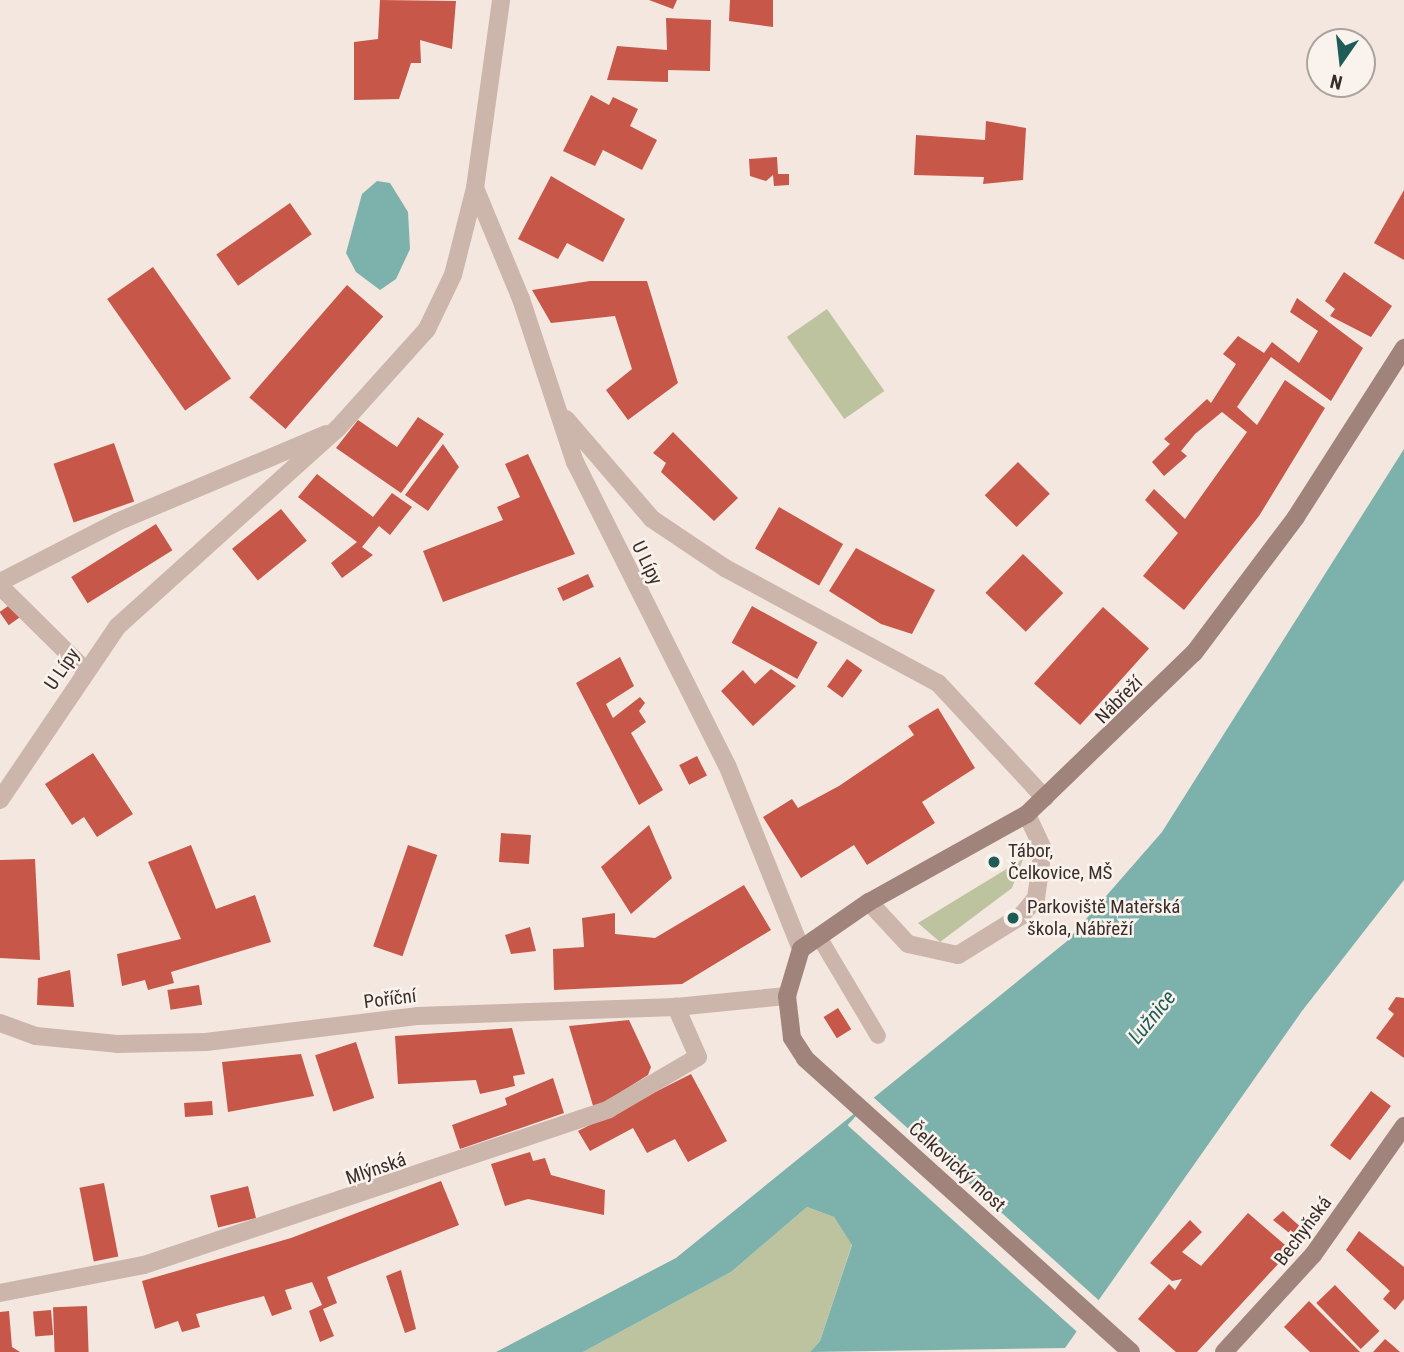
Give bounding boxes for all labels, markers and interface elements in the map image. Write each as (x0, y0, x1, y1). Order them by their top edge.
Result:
north arrow (1306, 28, 1376, 98)
text: N (1328, 69, 1345, 94)
street label: U Lípy (627, 537, 667, 589)
street label: U Lípy (40, 644, 84, 694)
street label: Nábřeží (1091, 672, 1147, 728)
place label: Tábor, Čelkovice, MŠ (1008, 840, 1112, 884)
marker: Tábor, Čelkovice, MŠ (986, 854, 1002, 870)
place label: Parkoviště Mateřská škola, Nábřeží (1027, 896, 1180, 940)
marker: Parkoviště Mateřská škola, Nábřeží (1005, 910, 1021, 926)
street label: Poříční (362, 984, 418, 1014)
water label: Lužnice (1123, 985, 1181, 1049)
street label: Čelkovický most (904, 1118, 1010, 1216)
street label: Mlýnská (343, 1148, 409, 1190)
street label: Bechyňská (1270, 1192, 1336, 1270)

